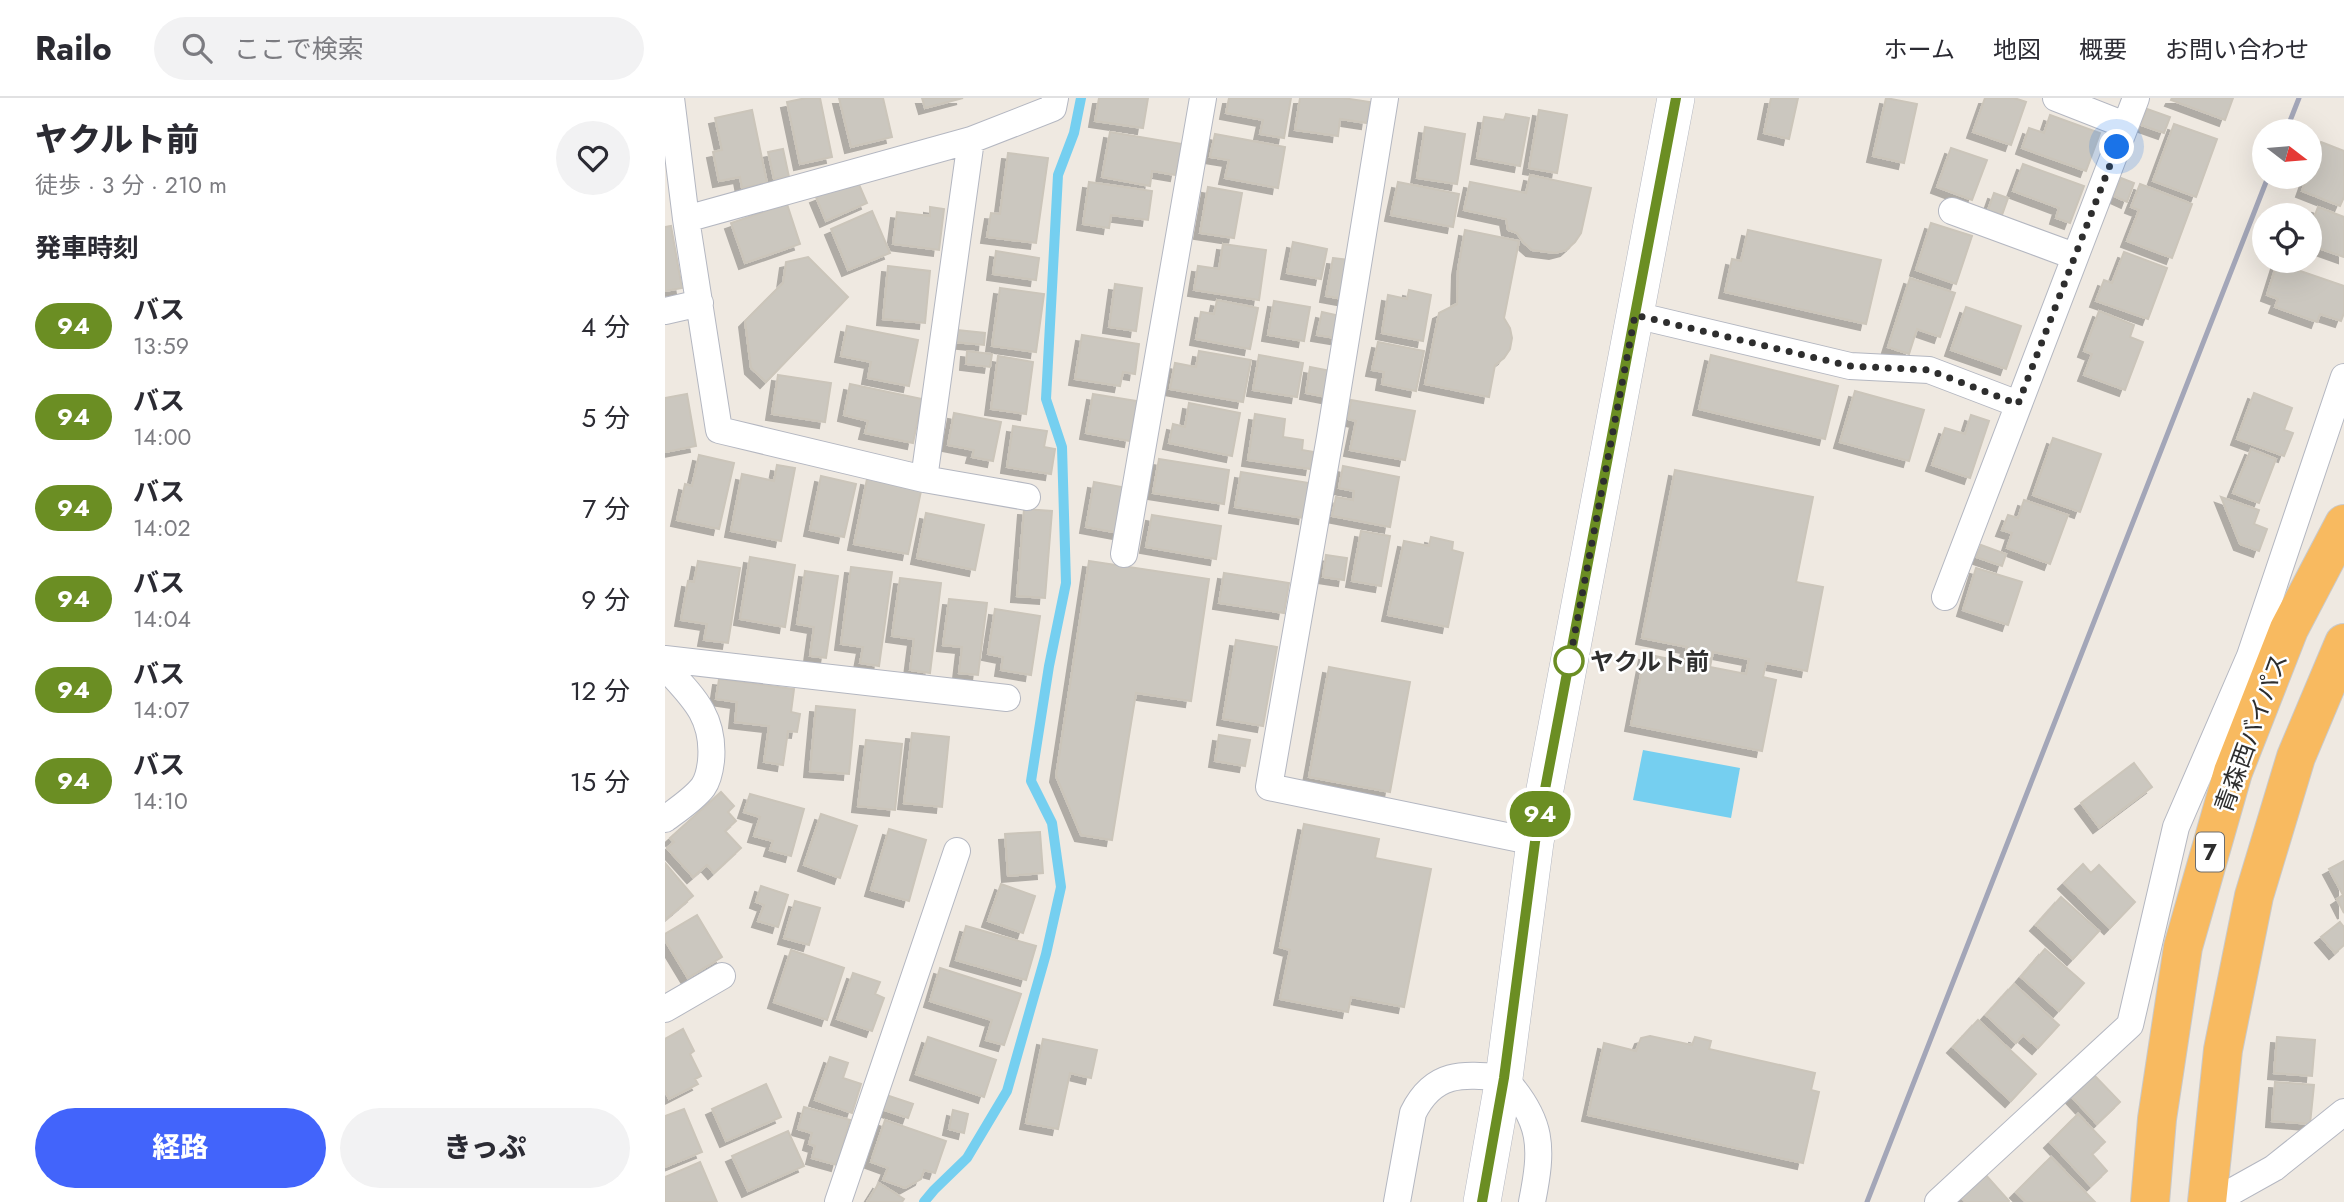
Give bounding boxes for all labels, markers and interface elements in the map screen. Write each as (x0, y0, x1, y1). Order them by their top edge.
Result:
search box (154, 17, 644, 80)
text: Railo (35, 25, 112, 72)
icon: search (178, 29, 216, 67)
text: ここで検索 (234, 30, 364, 68)
text: ホーム (1884, 32, 1955, 67)
text: 地図 (1993, 32, 2041, 67)
text: 概要 (2079, 32, 2127, 67)
text: お問い合わせ (2165, 32, 2309, 67)
text: ヤクルト前 (35, 116, 199, 163)
north arrow (2252, 119, 2322, 189)
map controls (2252, 119, 2322, 273)
button: heart (556, 121, 630, 195)
your location (2099, 129, 2134, 164)
text: 徒歩 · 3 分 · 210 m (35, 168, 227, 202)
button: locate (2252, 203, 2322, 273)
text: 発車時刻 (35, 229, 139, 267)
text: バス (133, 291, 185, 329)
text: 94 (57, 308, 90, 343)
text: 4 分 (581, 308, 630, 346)
text: 13:59 (133, 329, 189, 363)
text: バス (133, 382, 185, 420)
text: 94 (57, 399, 90, 434)
text: 5 分 (582, 399, 630, 437)
text: 14:00 (133, 420, 191, 454)
text: バス (133, 473, 185, 511)
text: 94 (57, 490, 90, 525)
text: 7 分 (583, 490, 630, 528)
text: 14:02 (133, 511, 191, 545)
text: バス (133, 564, 185, 602)
text: 94 (57, 581, 90, 616)
text: 9 分 (581, 581, 630, 619)
text: 14:04 (133, 602, 191, 636)
place label: ヤクルト前 (1590, 644, 1709, 679)
marker: ヤクルト前 (1554, 646, 1584, 676)
street label: 青森西バイパス (2206, 648, 2296, 818)
text: バス (133, 655, 185, 693)
text: 94 (57, 672, 90, 707)
text: 12 分 (570, 672, 630, 710)
text: 14:07 (133, 693, 190, 727)
text: バス (133, 746, 185, 784)
text: 94 (57, 763, 90, 798)
text: 15 分 (570, 763, 630, 801)
text: 14:10 (133, 784, 188, 818)
line badge: 94 (1509, 791, 1571, 837)
text: 94 (1524, 796, 1556, 831)
road number: 7 (2196, 832, 2224, 872)
button: 経路 (35, 1108, 326, 1188)
button: きっぷ (340, 1108, 630, 1188)

